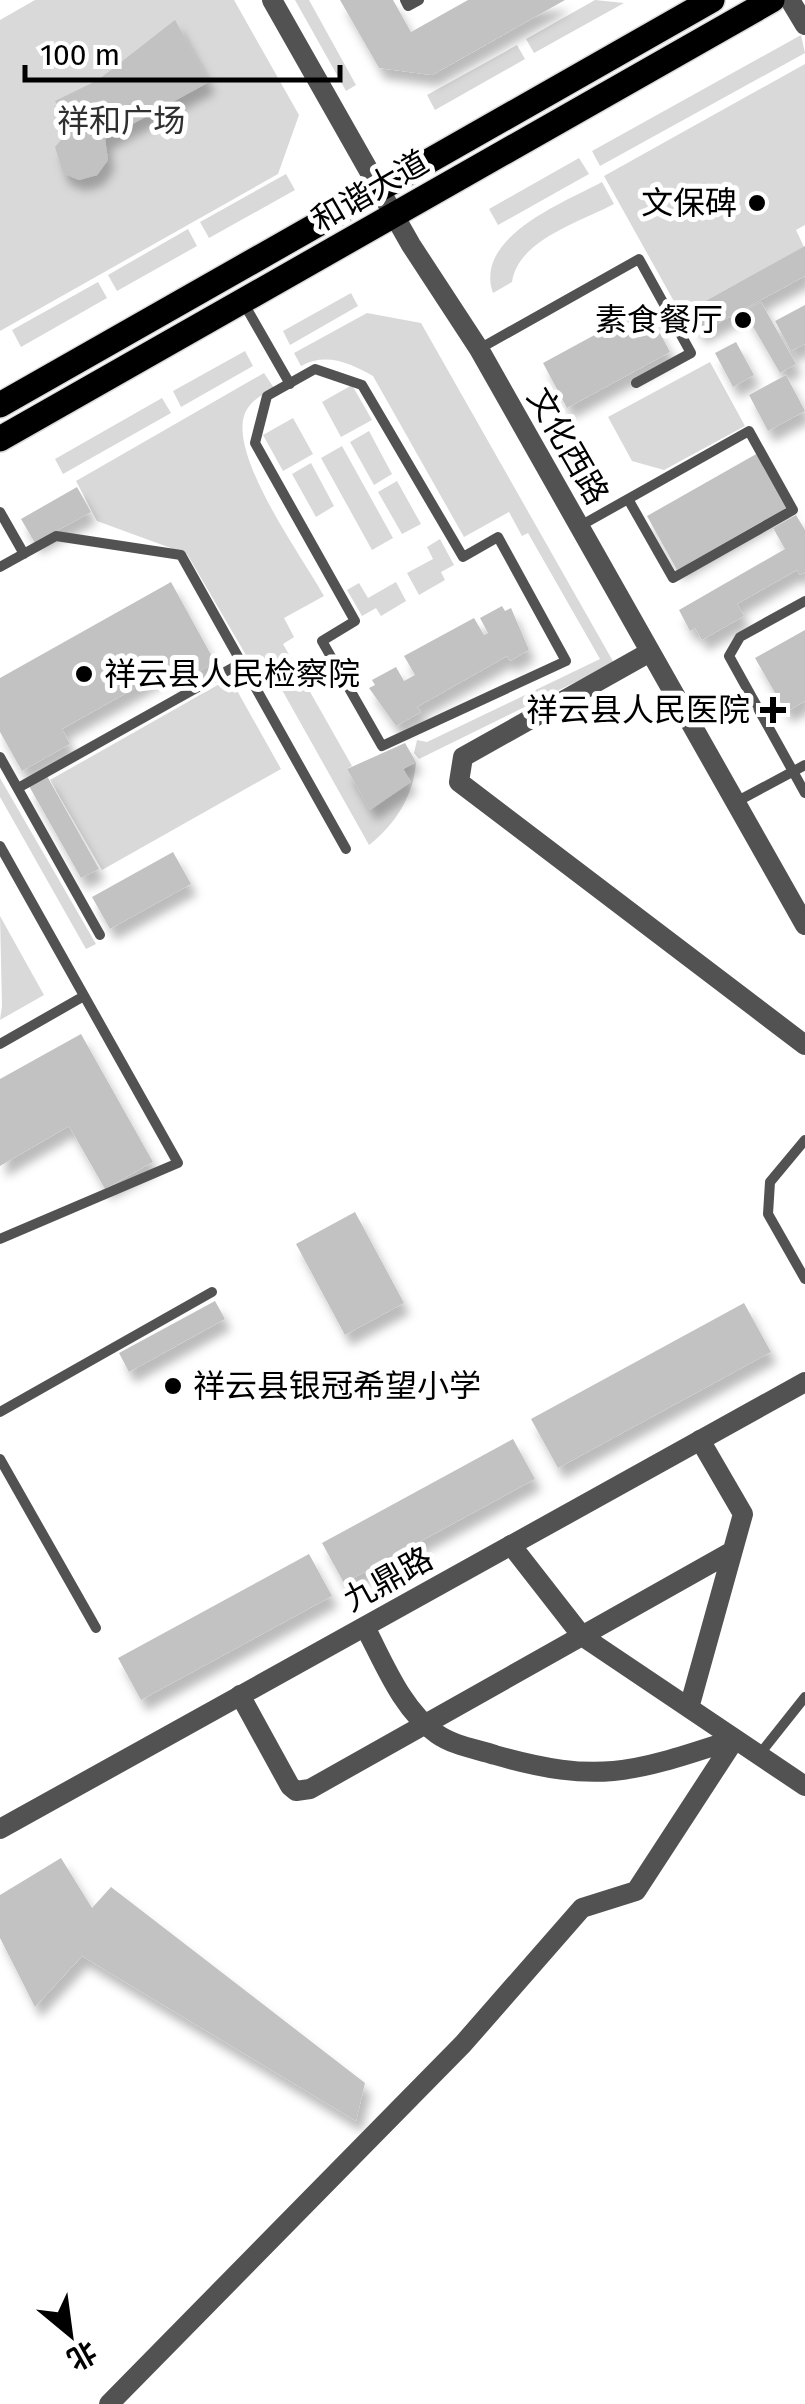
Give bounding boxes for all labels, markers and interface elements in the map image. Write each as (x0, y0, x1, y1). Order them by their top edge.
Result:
scale bar (25, 20, 340, 82)
text: 100 m (40, 37, 120, 73)
park label: 祥和广场 (57, 102, 185, 140)
street label: 和谐大道 (305, 143, 435, 239)
place label: 文保碑 (641, 184, 737, 222)
marker: 文保碑 (746, 192, 768, 214)
place label: 素食餐厅 (595, 301, 723, 339)
marker: 素食餐厅 (732, 309, 754, 331)
street label: 文化西路 (520, 381, 616, 511)
place label: 祥云县人民检察院 (104, 655, 360, 693)
marker: 祥云县人民检察院 (73, 663, 95, 685)
place label: 祥云县人民医院 (526, 691, 750, 729)
marker: 祥云县人民医院 (760, 697, 786, 723)
place label: 祥云县银冠希望小学 (193, 1367, 481, 1405)
marker: 祥云县银冠希望小学 (162, 1375, 184, 1397)
street label: 九鼎路 (337, 1539, 439, 1619)
north arrow (20, 2284, 120, 2384)
text: 北 (62, 2334, 102, 2377)

